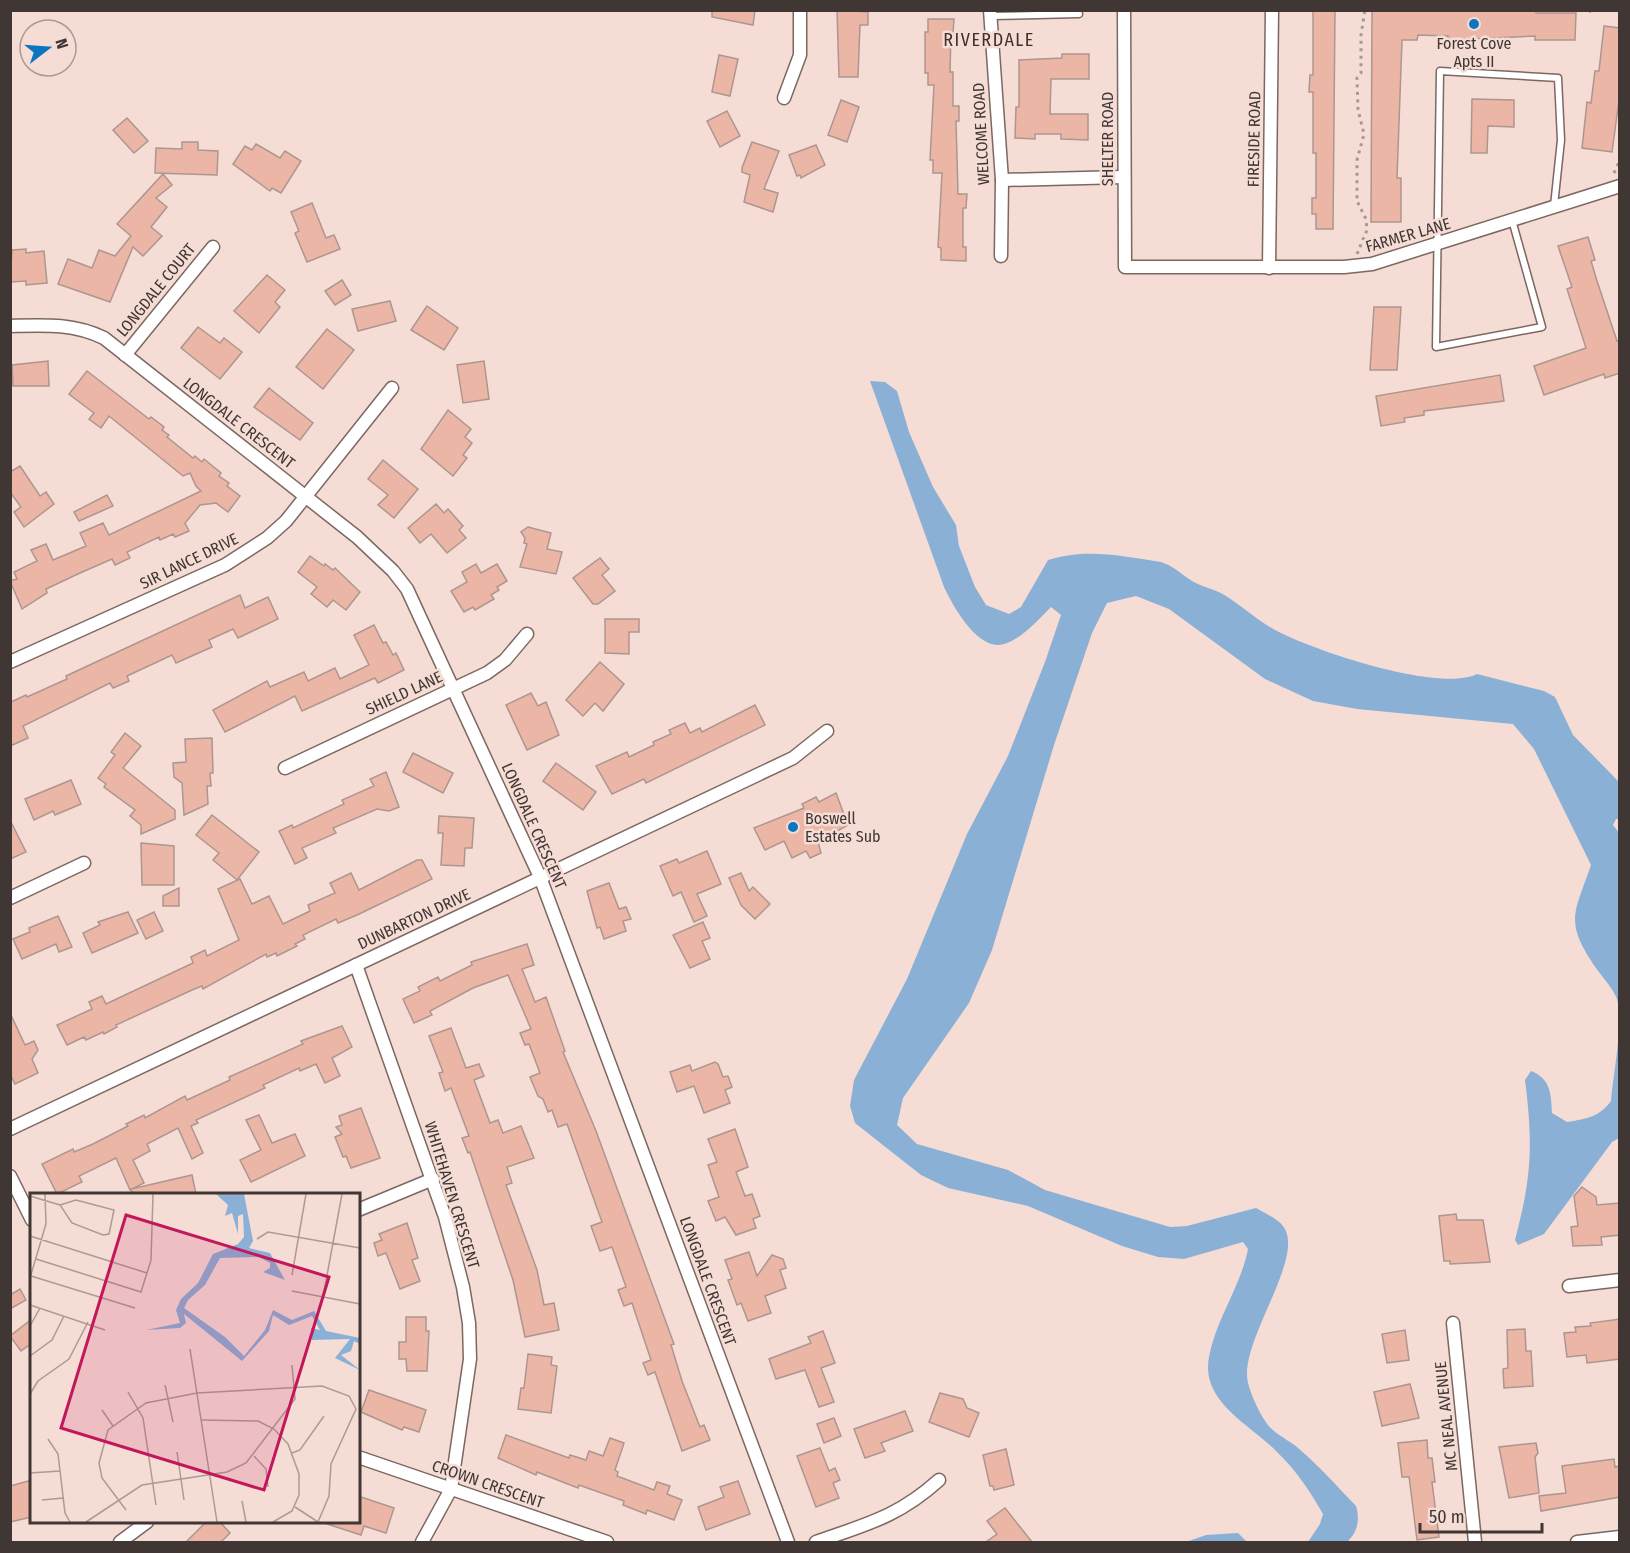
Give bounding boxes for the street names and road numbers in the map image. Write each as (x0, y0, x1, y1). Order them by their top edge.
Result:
street label: WELCOME ROAD (969, 82, 993, 186)
street label: FIRESIDE ROAD (1244, 91, 1264, 187)
street label: SHELTER ROAD (1098, 92, 1117, 186)
street label: FARMER LANE (1363, 214, 1453, 256)
street label: LONGDALE COURT (113, 239, 200, 340)
street label: LONGDALE CRESCENT (180, 374, 299, 473)
street label: SIR LANCE DRIVE (137, 529, 241, 593)
street label: SHIELD LANE (363, 667, 445, 719)
street label: LONGDALE CRESCENT (498, 760, 571, 893)
street label: DUNBARTON DRIVE (355, 885, 473, 953)
street label: WHITEHAVEN CRESCENT (421, 1119, 484, 1271)
street label: LONGDALE CRESCENT (676, 1214, 740, 1349)
street label: MC NEAL AVENUE (1431, 1360, 1461, 1472)
street label: CROWN CRESCENT (430, 1456, 547, 1512)

